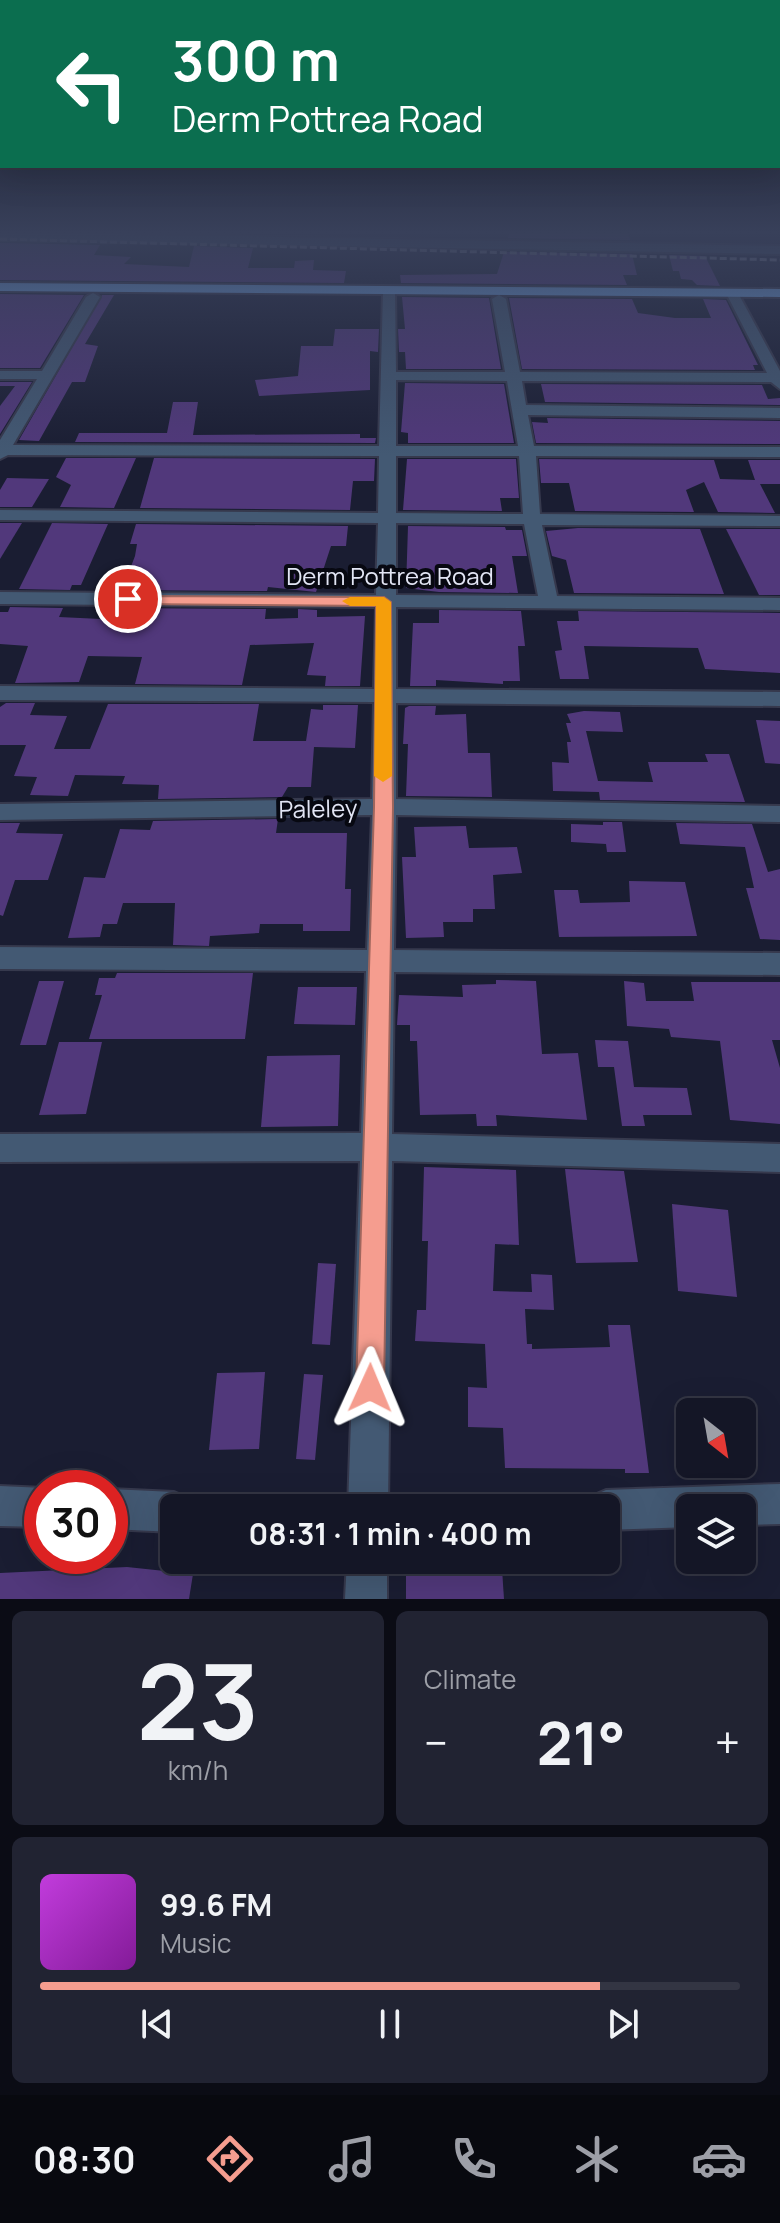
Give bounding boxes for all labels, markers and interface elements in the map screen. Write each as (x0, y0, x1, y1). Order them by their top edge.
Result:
text: 300 m (172, 21, 340, 98)
icon: left (40, 32, 144, 136)
text: Derm Pottrea Road (172, 94, 483, 143)
street label: Derm Pottrea Road (286, 559, 494, 592)
pin (94, 565, 162, 633)
icon: arrive (106, 577, 150, 621)
street label: Paleley (278, 791, 358, 825)
position arrow (328, 1346, 412, 1430)
north arrow (676, 1398, 756, 1478)
map controls (676, 1398, 756, 1574)
speed limit sign: 30 (24, 1470, 128, 1574)
button: layers (676, 1494, 756, 1574)
text: 08:31 · 1 min · 400 m (249, 1513, 531, 1554)
text: 23 (137, 1629, 259, 1771)
text: Climate (424, 1661, 516, 1697)
text: 21° (537, 1701, 626, 1783)
text: − (424, 1712, 448, 1772)
text: + (715, 1712, 740, 1772)
text: km/h (168, 1752, 228, 1788)
text: 99.6 FM (160, 1884, 272, 1925)
text: Music (160, 1925, 231, 1961)
icon: previous (135, 2002, 179, 2046)
icon: pause (368, 2002, 412, 2046)
icon: next (601, 2002, 645, 2046)
icon: directions (202, 2131, 258, 2187)
icon: music (324, 2131, 380, 2187)
icon: phone (446, 2131, 502, 2187)
icon: climate (569, 2131, 625, 2187)
icon: car (691, 2131, 747, 2187)
text: 08:30 (33, 2135, 136, 2184)

